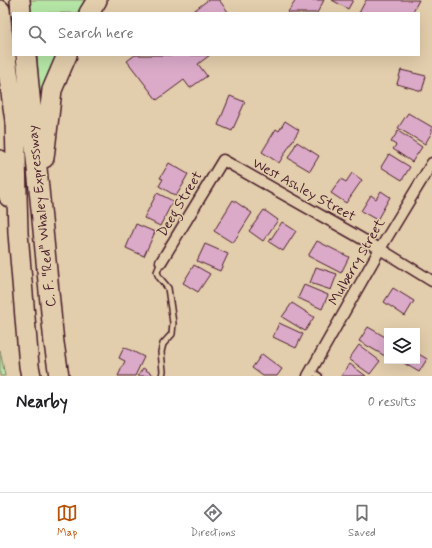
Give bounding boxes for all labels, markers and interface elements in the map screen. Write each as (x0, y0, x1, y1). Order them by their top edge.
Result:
search box (12, 12, 420, 56)
icon: search (26, 23, 48, 45)
text: Search here (58, 24, 134, 44)
street label: C. F. “Red” Whaley Expressway (23, 124, 61, 308)
street label: West Ashley Street (249, 154, 359, 226)
street label: Deeg Street (153, 168, 208, 241)
street label: Mulberry Street (325, 215, 390, 309)
map controls (384, 328, 420, 364)
button: layers (384, 328, 420, 364)
text: Nearby (16, 391, 68, 413)
text: 0 results (368, 394, 416, 411)
tab: Map (56, 502, 78, 540)
tab: Directions (190, 502, 236, 540)
tab: Saved (348, 502, 376, 540)

